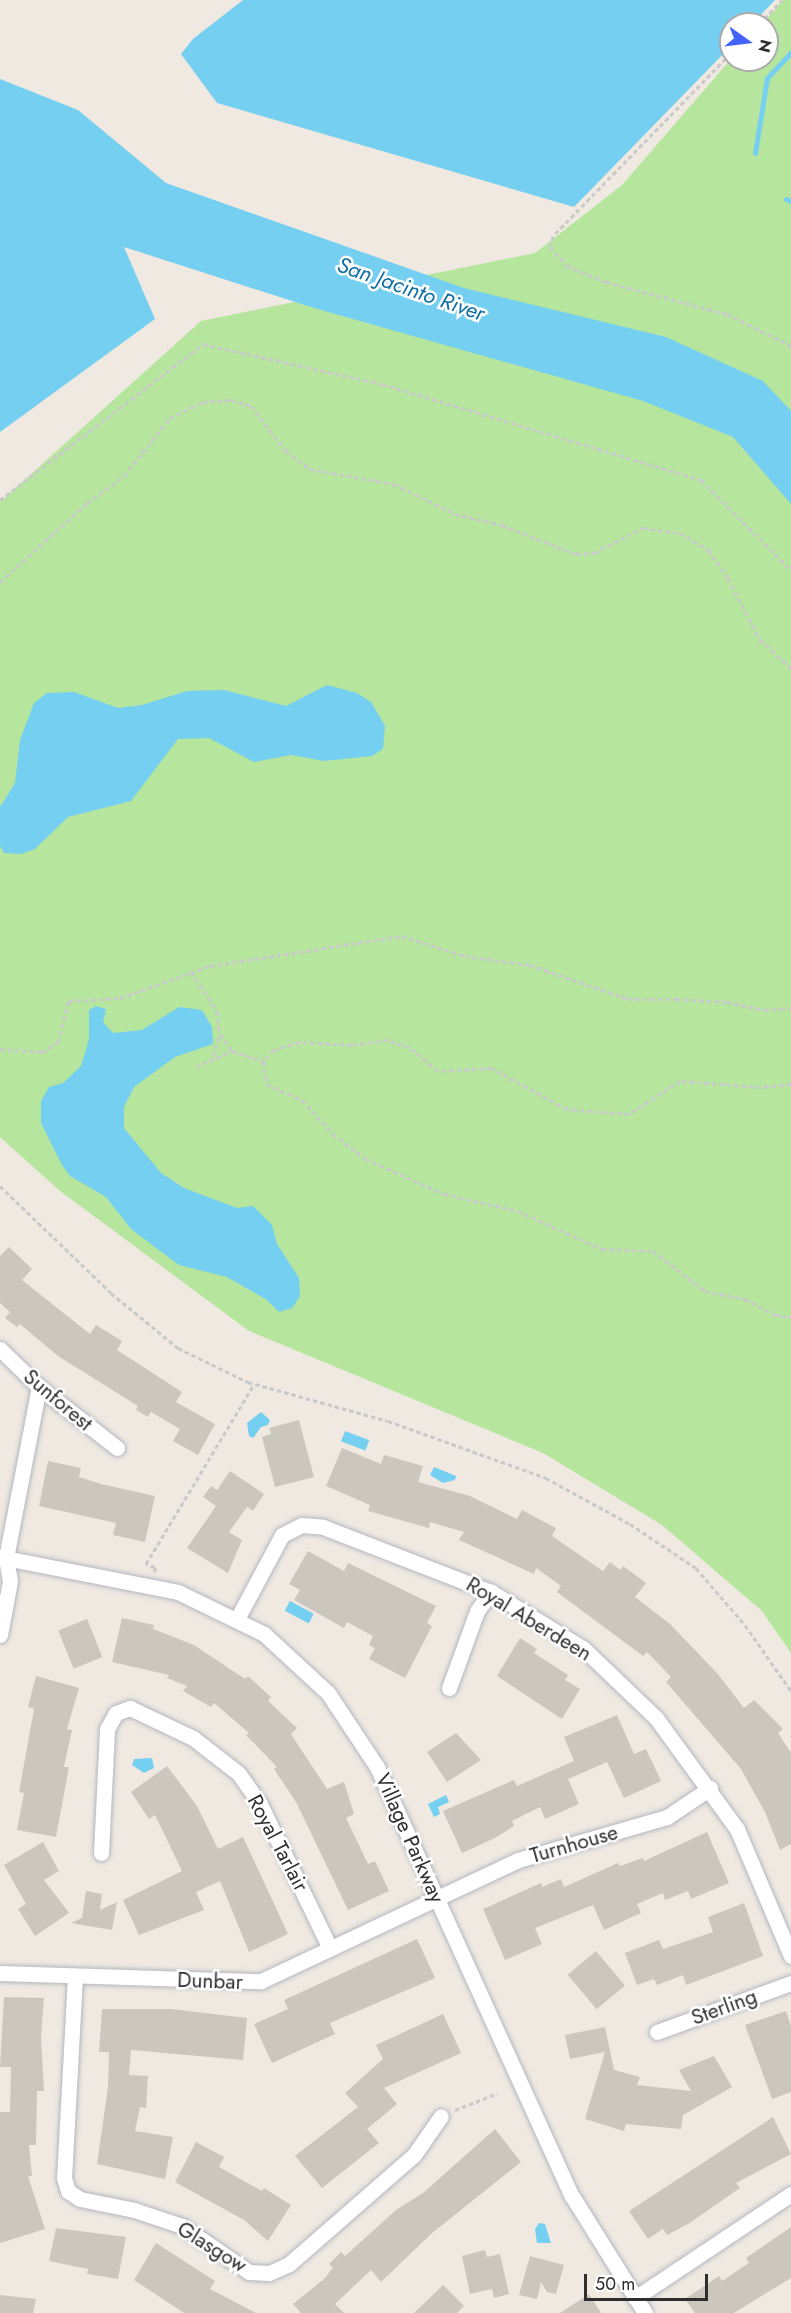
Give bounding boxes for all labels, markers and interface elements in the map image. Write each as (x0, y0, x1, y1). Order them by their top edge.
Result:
north arrow (719, 12, 779, 72)
text: N (752, 37, 778, 55)
water label: San Jacinto River (334, 251, 488, 327)
street label: Sunforest (18, 1364, 98, 1436)
street label: Royal Aberdeen (462, 1572, 596, 1666)
street label: Village Parkway (370, 1769, 450, 1907)
street label: Royal Tarlair (242, 1790, 314, 1896)
street label: Turnhouse (527, 1819, 621, 1869)
street label: Dunbar (177, 1967, 243, 1995)
street label: Sterling (688, 1984, 760, 2030)
street label: Glasgow (173, 2216, 251, 2278)
scale bar (587, 2262, 712, 2300)
text: 50 m (595, 2271, 635, 2297)

